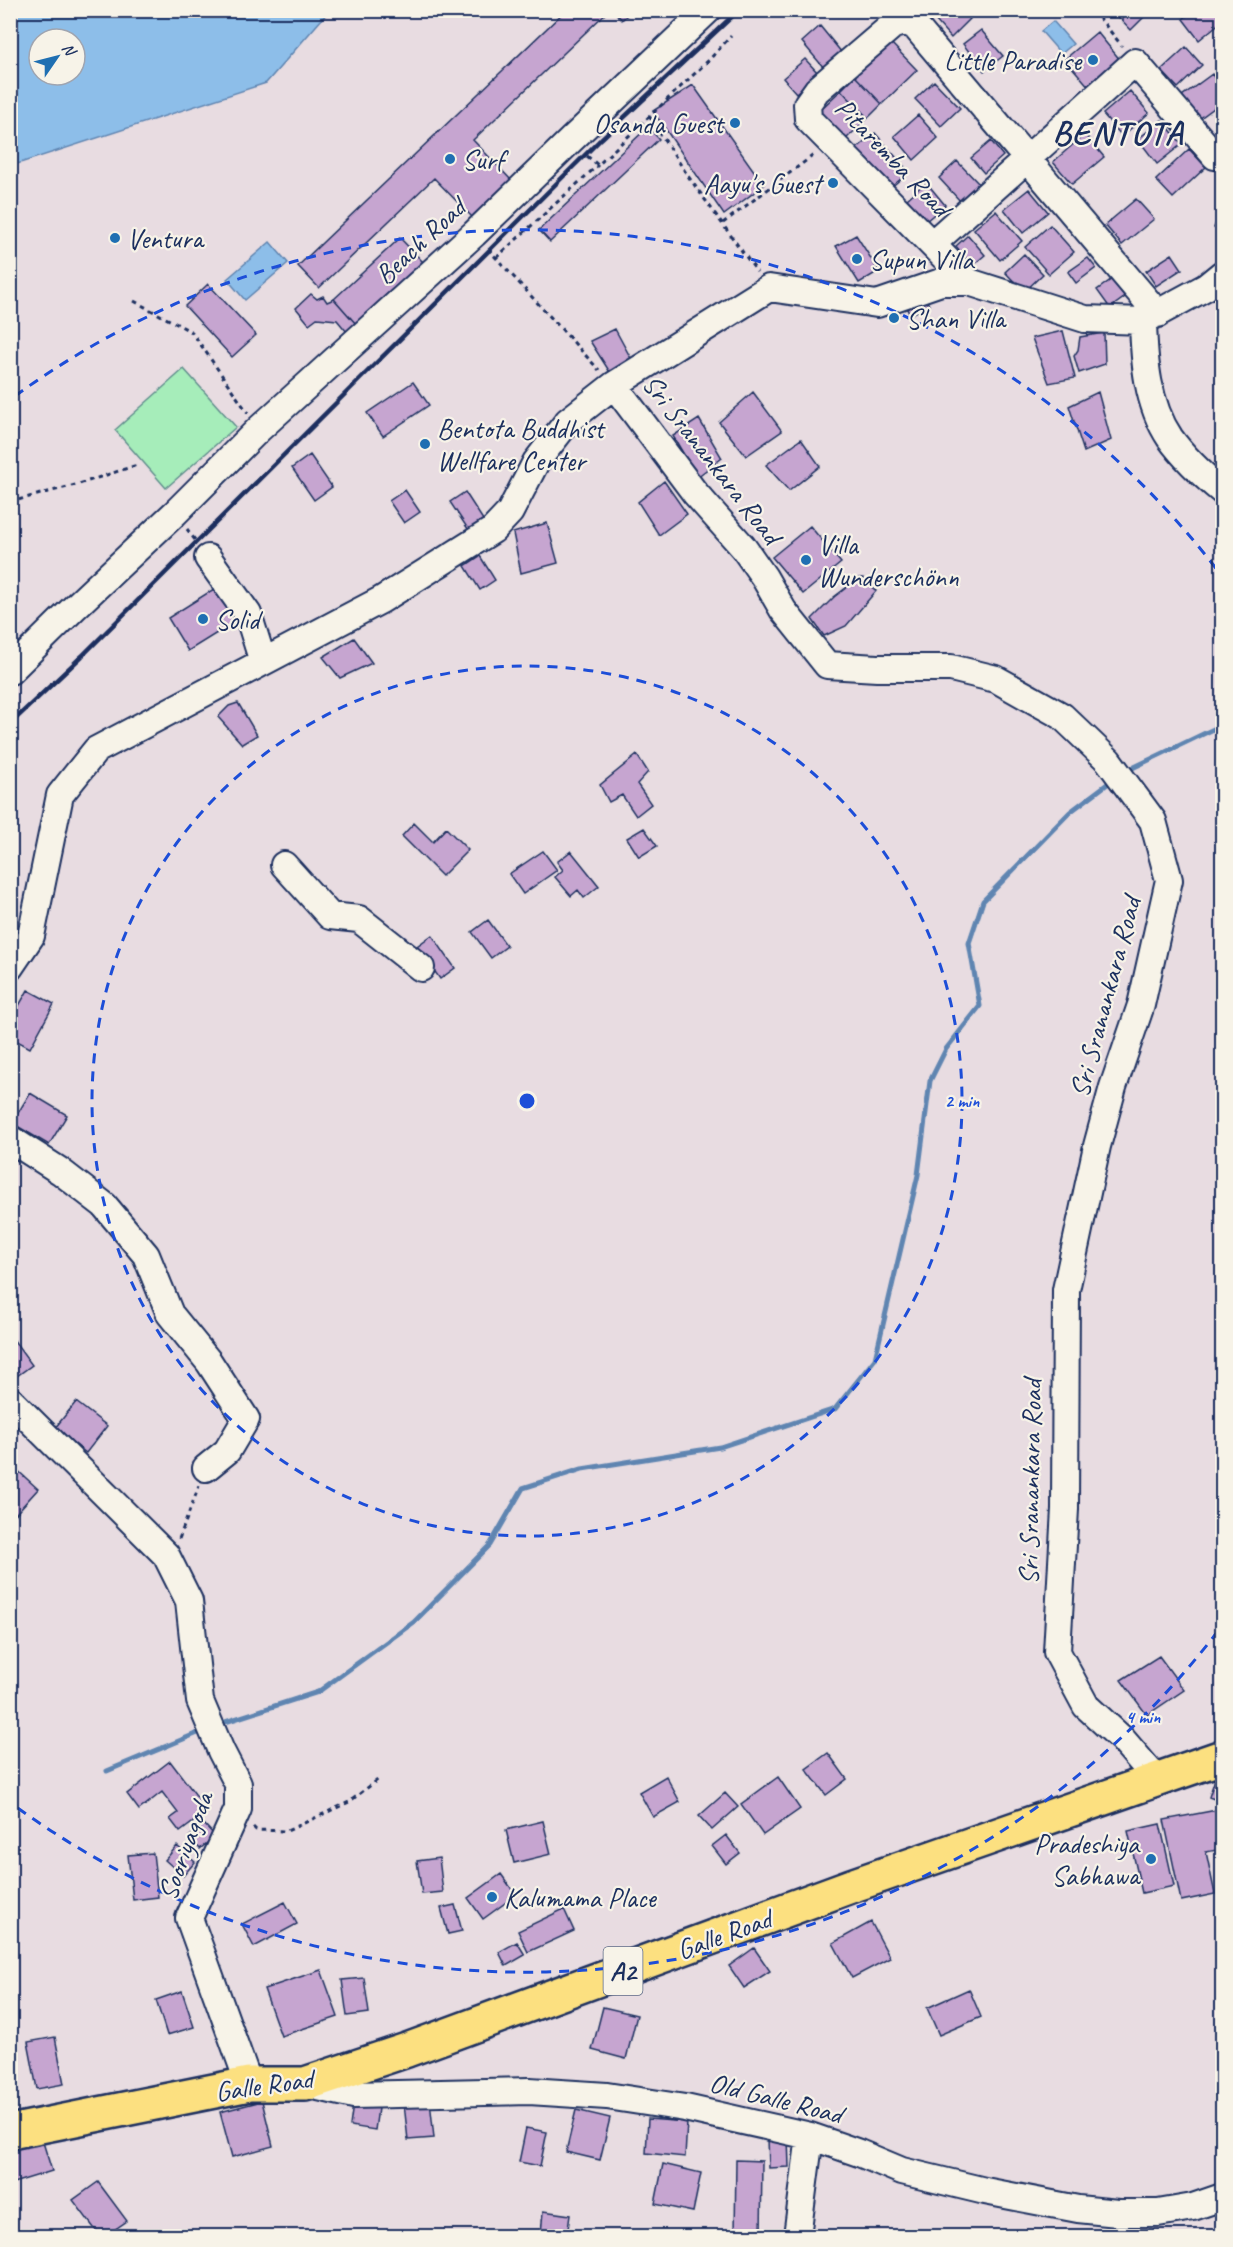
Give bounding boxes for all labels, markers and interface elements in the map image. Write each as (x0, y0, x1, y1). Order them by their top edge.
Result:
north arrow (27, 27, 87, 87)
text: N (57, 39, 81, 61)
place label: Little Paradise (944, 43, 1083, 78)
marker: Little Paradise (1086, 53, 1100, 67)
street label: Pitaremba Road (828, 90, 961, 227)
place label: Osanda Guest (594, 106, 726, 141)
district label: BENTOTA (1052, 111, 1185, 154)
marker: Osanda Guest (728, 116, 742, 130)
place label: Surf (462, 142, 509, 177)
marker: Surf (443, 152, 457, 166)
place label: Aayu's Guest (704, 166, 825, 201)
marker: Aayu's Guest (826, 176, 840, 190)
street label: Beach Road (367, 187, 476, 292)
place label: Ventura (127, 221, 205, 256)
marker: Ventura (108, 231, 122, 245)
place label: Supun Villa (869, 242, 975, 277)
marker: Supun Villa (850, 252, 864, 266)
place label: Shan Villa (906, 301, 1007, 336)
marker: Shan Villa (887, 311, 901, 325)
street label: Sri Sranankara Road (635, 367, 792, 554)
place label: Bentota Buddhist Wellfare Center (437, 411, 606, 478)
marker: Bentota Buddhist Wellfare Center (418, 437, 432, 451)
place label: Villa Wunderschönn (818, 527, 959, 594)
marker: Villa Wunderschönn (799, 553, 813, 567)
place label: Solid (215, 602, 263, 637)
marker: Solid (196, 612, 210, 626)
street label: Sri Sranankara Road (1061, 889, 1150, 1101)
text: 2 min (945, 1090, 980, 1112)
centre of rings (517, 1091, 537, 1111)
street label: Sri Sranankara Road (1011, 1375, 1049, 1585)
text: 4 min (1126, 1706, 1161, 1728)
street label: Sooriyagoda (149, 1785, 222, 1905)
place label: Pradeshiya Sabhawa (1034, 1826, 1142, 1893)
marker: Pradeshiya Sabhawa (1144, 1852, 1158, 1866)
place label: Kalumama Place (504, 1880, 658, 1915)
marker: Kalumama Place (485, 1890, 499, 1904)
street label: Galle Road (672, 1899, 780, 1967)
road number: A2 (604, 1947, 642, 1995)
street label: Galle Road (213, 2060, 319, 2109)
street label: Old Galle Road (706, 2065, 850, 2132)

